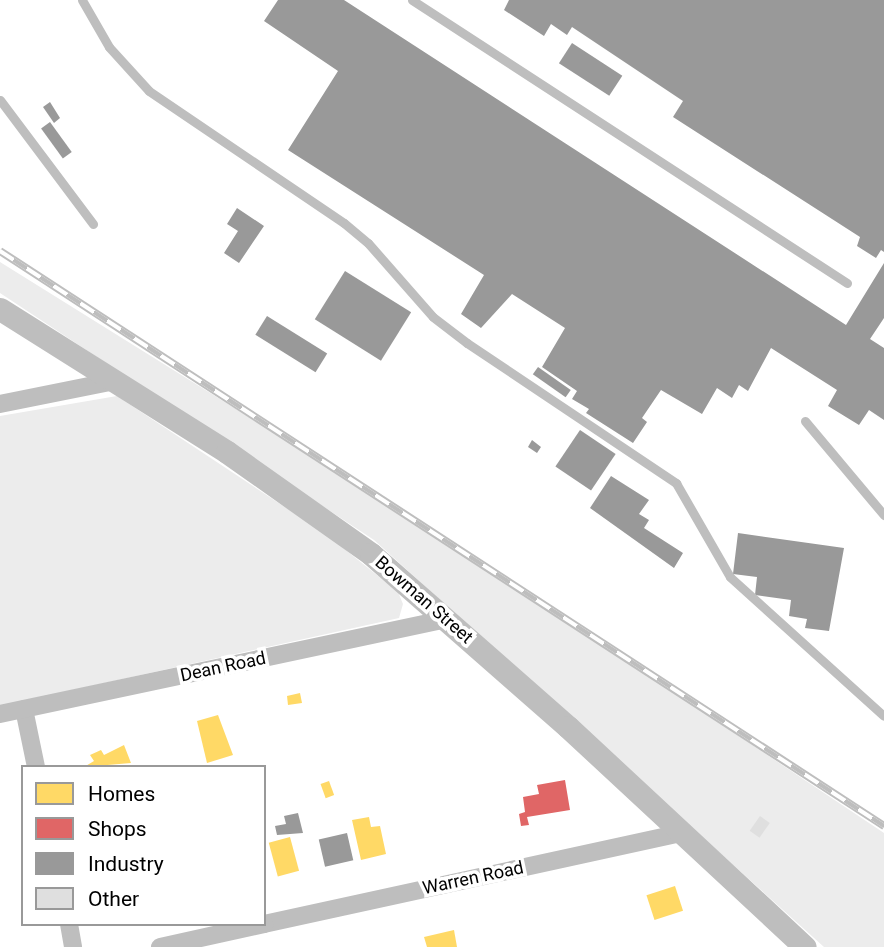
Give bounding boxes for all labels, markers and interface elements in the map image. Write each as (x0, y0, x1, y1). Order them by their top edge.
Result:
street label: Bowman Street (371, 552, 477, 648)
street label: Dean Road (178, 647, 268, 687)
legend (21, 765, 266, 926)
text: Homes (88, 782, 155, 806)
text: Shops (88, 817, 147, 841)
text: Industry (88, 852, 164, 876)
street label: Warren Road (421, 857, 525, 899)
text: Other (88, 887, 139, 911)

